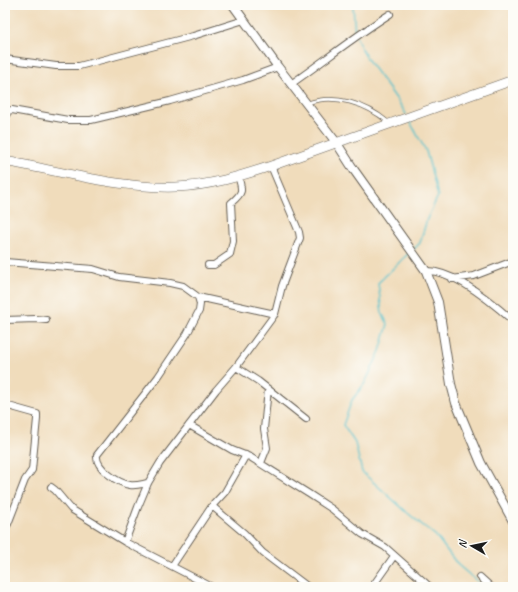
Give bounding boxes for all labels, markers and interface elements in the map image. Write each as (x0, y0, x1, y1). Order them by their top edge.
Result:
north arrow (452, 526, 492, 566)
text: N (455, 538, 470, 549)

